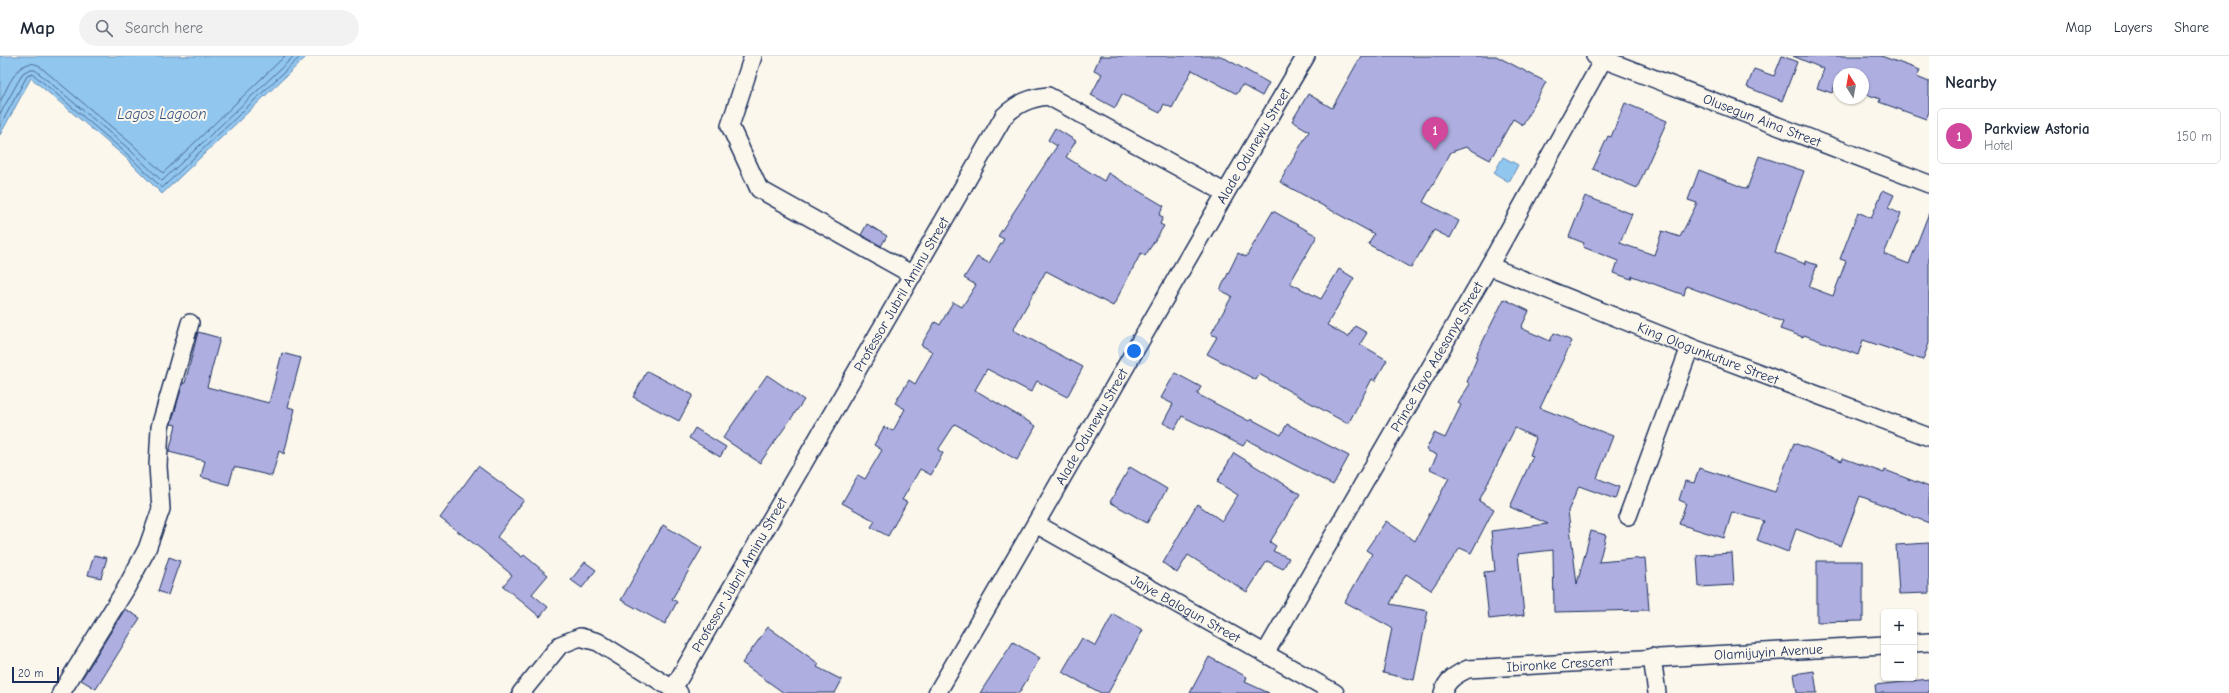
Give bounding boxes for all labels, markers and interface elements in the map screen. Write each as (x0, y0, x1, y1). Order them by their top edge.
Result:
search box (79, 10, 359, 46)
text: Map (20, 17, 55, 39)
icon: search (93, 17, 115, 39)
text: Search here (125, 19, 203, 37)
text: Map (2065, 19, 2092, 36)
text: Layers (2114, 19, 2152, 36)
text: Share (2174, 19, 2209, 36)
north arrow (1833, 68, 1869, 104)
text: Nearby (1945, 73, 1996, 92)
street label: Alade Odunewu Street (1213, 84, 1295, 207)
street label: Olusegun Aina Street (1700, 90, 1824, 151)
water label: Lagos Lagoon (117, 105, 207, 123)
pin: 1 (1422, 117, 1448, 150)
text: Parkview Astoria (1984, 120, 2090, 138)
text: 1 (1956, 129, 1962, 144)
text: 150 m (2177, 129, 2212, 144)
text: Hotel (1984, 138, 2013, 153)
street label: Professor Jubril Aminu Street (850, 213, 953, 375)
street label: Prince Tayo Adesanya Street (1387, 278, 1488, 435)
street label: King Ologunkuture Street (1635, 319, 1782, 389)
your location (1124, 341, 1144, 361)
street label: Alade Odunewu Street (1052, 365, 1132, 488)
street label: Professor Jubril Aminu Street (688, 494, 791, 655)
street label: Jaiye Balogun Street (1128, 571, 1244, 647)
map controls (1881, 609, 1917, 681)
button: + (1881, 609, 1917, 645)
street label: Olamijuyin Avenue (1714, 641, 1824, 664)
button: − (1881, 645, 1917, 681)
street label: Ibironke Crescent (1506, 653, 1615, 676)
scale bar (12, 665, 59, 684)
text: 20 m (18, 667, 43, 680)

